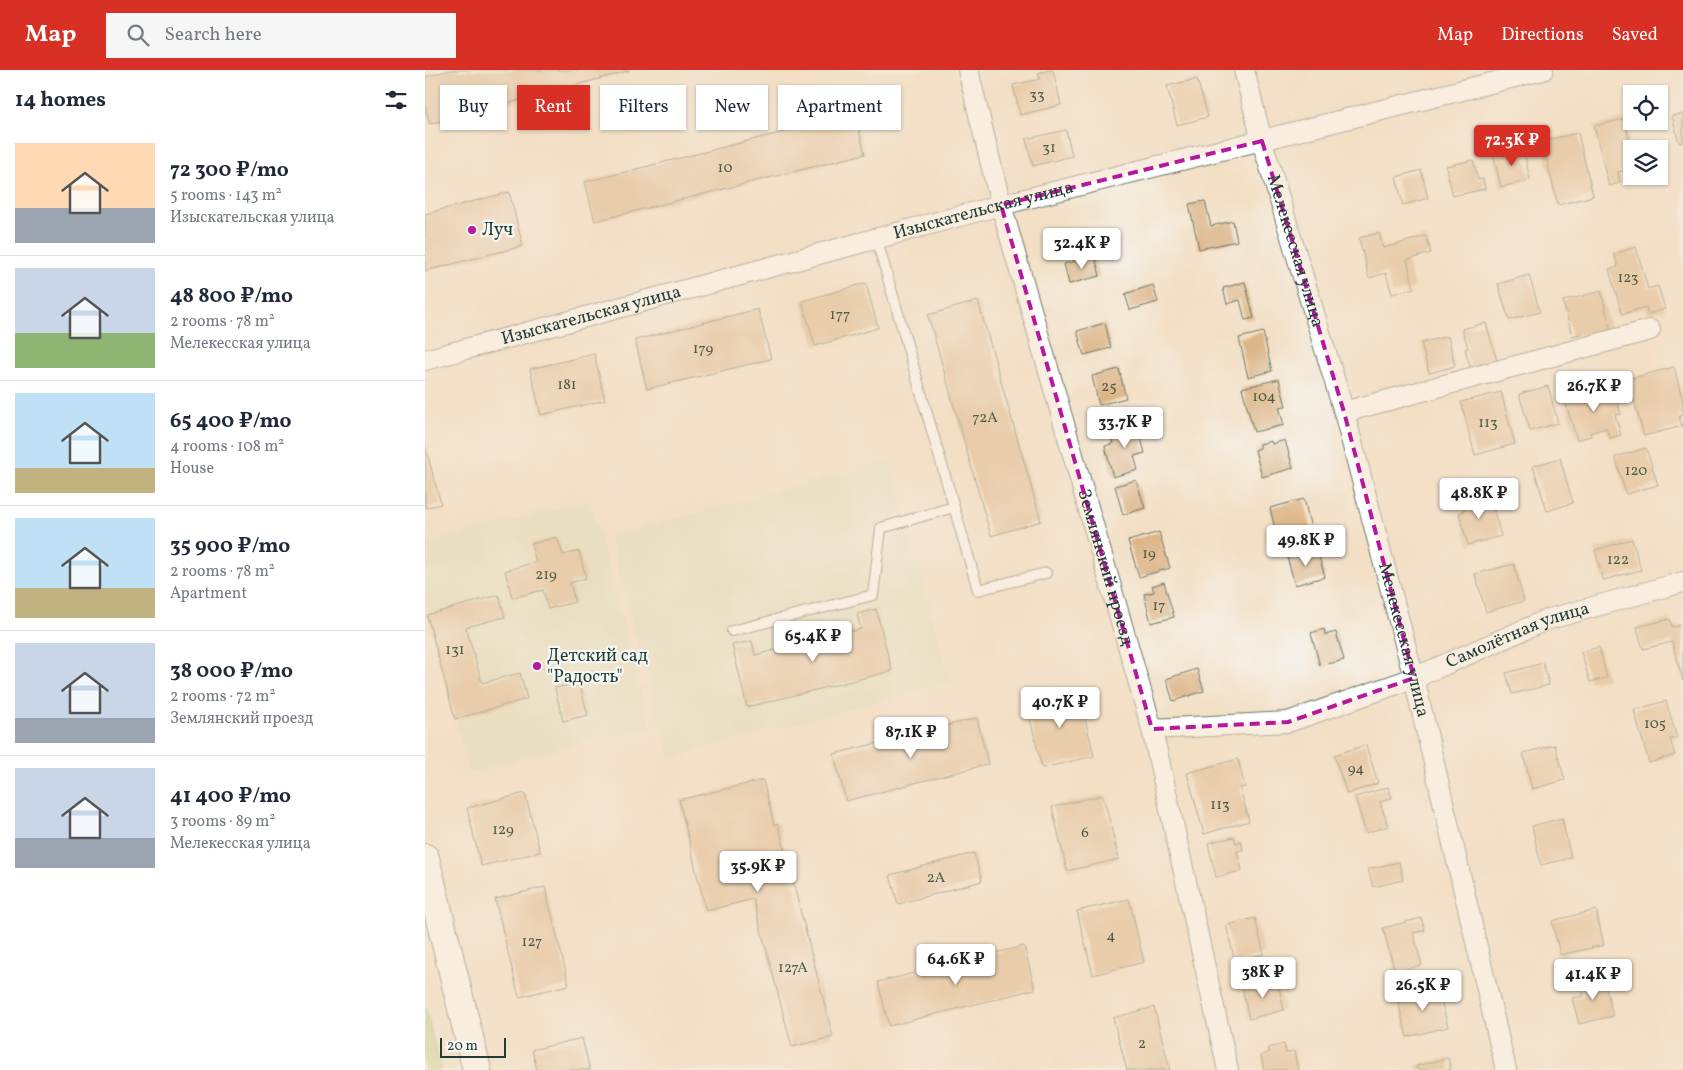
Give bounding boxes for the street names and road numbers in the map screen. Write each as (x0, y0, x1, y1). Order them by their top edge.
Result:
street label: Мелекесская улица (1260, 171, 1330, 330)
street label: Изыскательская улица (890, 175, 1076, 246)
street label: Изыскательская улица (498, 279, 684, 351)
street label: Землянский проезд (1071, 486, 1140, 648)
street label: Мелекесская улица (1372, 560, 1435, 720)
street label: Самолётная улица (1442, 596, 1592, 675)

